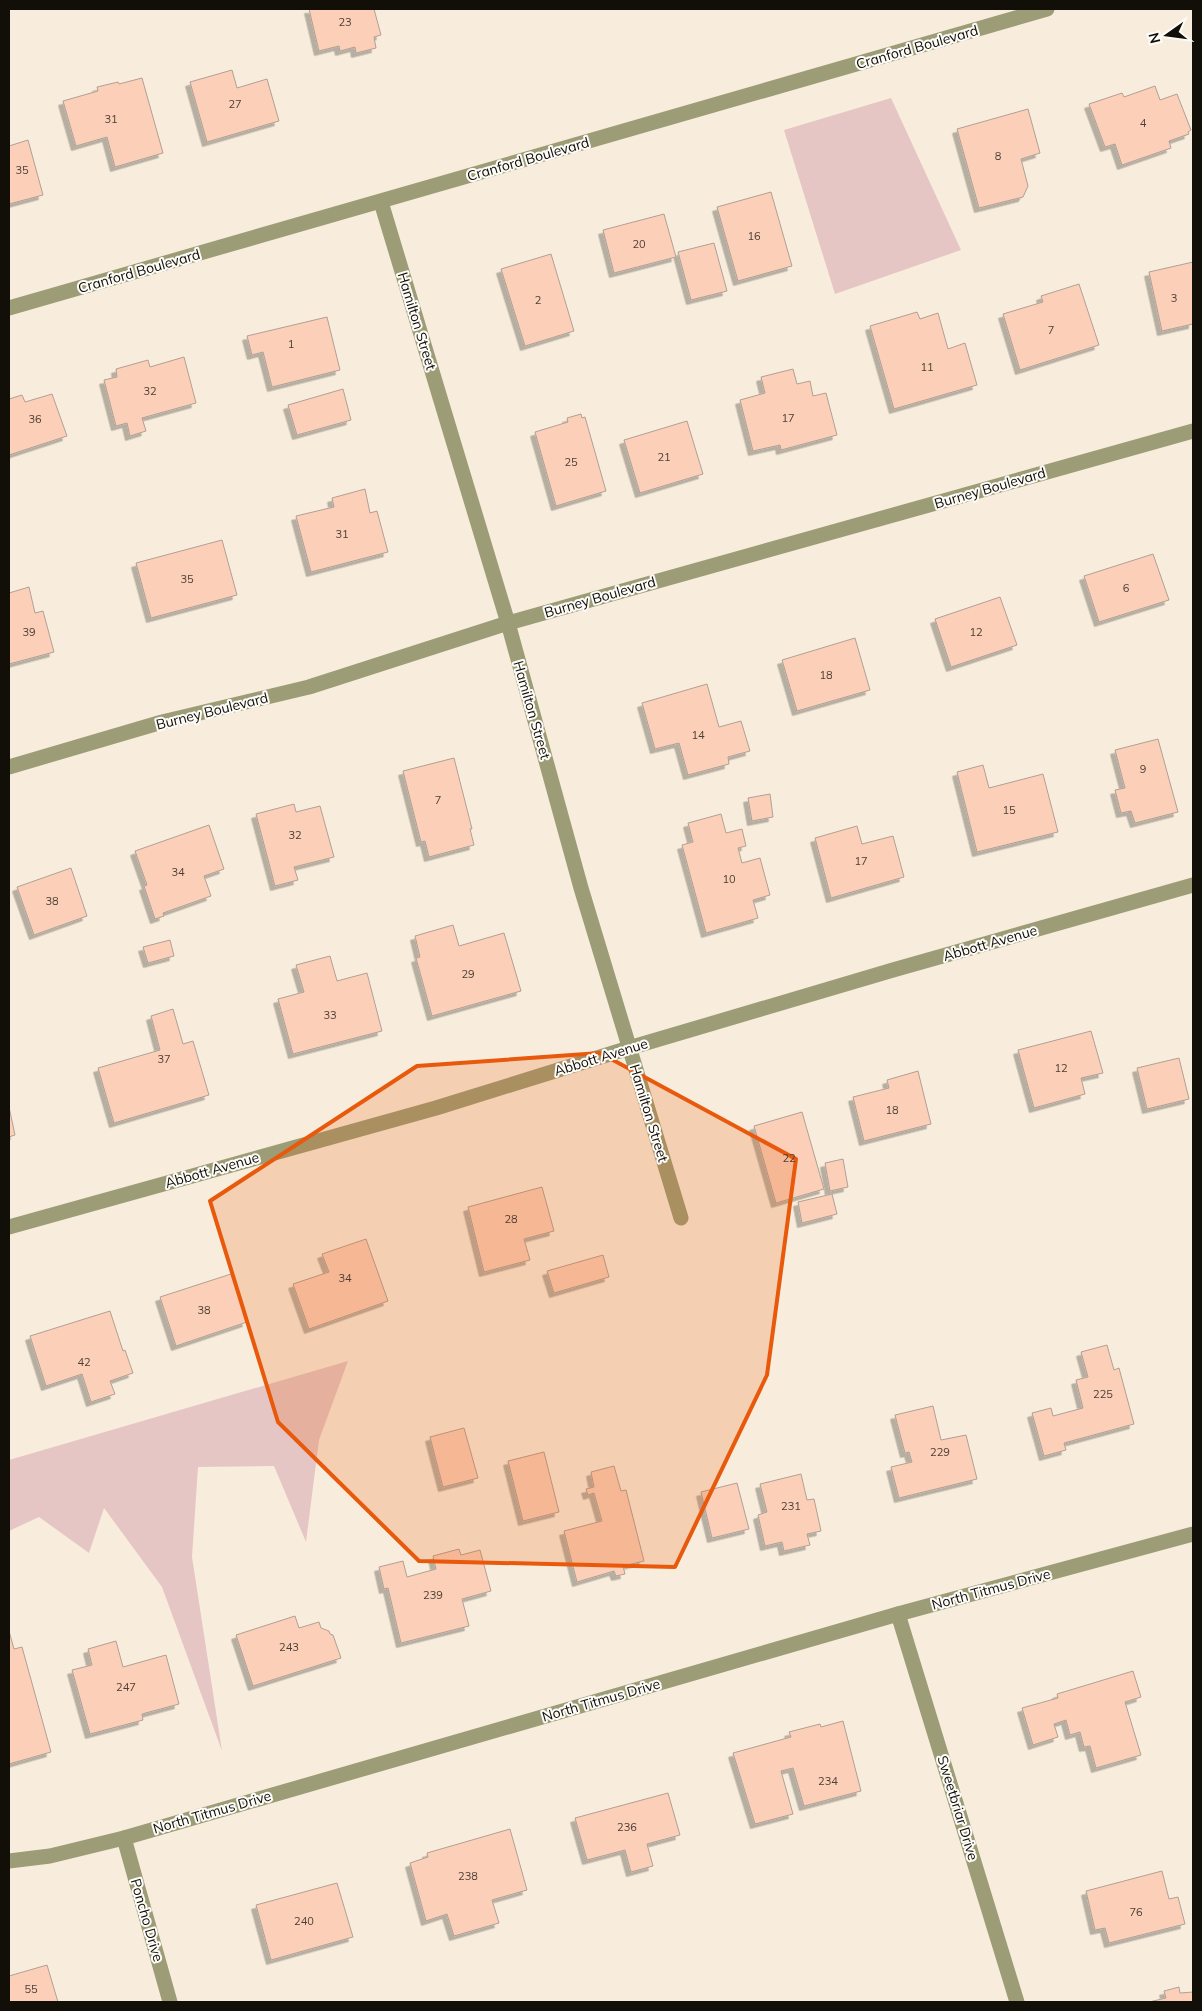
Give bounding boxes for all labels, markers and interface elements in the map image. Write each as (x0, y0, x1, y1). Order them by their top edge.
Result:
north arrow (1142, 10, 1192, 60)
house number: 23 (338, 15, 352, 29)
street label: Cranford Boulevard (854, 21, 980, 73)
text: N (1144, 31, 1164, 45)
house number: 27 (228, 97, 242, 111)
house number: 31 (104, 112, 118, 126)
house number: 4 (1140, 116, 1147, 130)
street label: Cranford Boulevard (465, 133, 591, 185)
house number: 8 (995, 149, 1002, 163)
house number: 35 (15, 163, 29, 177)
house number: 16 (747, 229, 761, 243)
house number: 20 (632, 237, 646, 251)
street label: Cranford Boulevard (76, 245, 202, 297)
street label: Hamilton Street (394, 270, 440, 372)
house number: 3 (1171, 291, 1177, 305)
house number: 2 (535, 293, 542, 307)
house number: 7 (1048, 323, 1054, 337)
house number: 1 (288, 337, 294, 351)
house number: 11 (920, 360, 934, 374)
house number: 32 (143, 384, 157, 398)
house number: 17 (781, 411, 795, 425)
house number: 36 (28, 412, 42, 426)
house number: 21 (657, 450, 671, 464)
house number: 25 (564, 455, 578, 469)
street label: Burney Boulevard (932, 463, 1048, 513)
house number: 31 (335, 527, 349, 541)
house number: 35 (180, 572, 194, 586)
street label: Burney Boulevard (542, 572, 658, 622)
house number: 6 (1123, 581, 1130, 595)
house number: 39 (22, 625, 36, 639)
house number: 12 (969, 625, 983, 639)
street label: Hamilton Street (509, 659, 555, 761)
house number: 18 (819, 668, 833, 682)
street label: Burney Boulevard (154, 688, 270, 734)
house number: 14 (691, 728, 705, 742)
house number: 9 (1140, 762, 1146, 776)
house number: 7 (435, 793, 441, 807)
house number: 15 (1002, 803, 1016, 817)
house number: 32 (288, 828, 302, 842)
house number: 17 (854, 854, 868, 868)
house number: 34 (171, 865, 185, 879)
house number: 10 (722, 872, 736, 886)
house number: 38 (45, 894, 59, 908)
street label: Abbott Avenue (941, 921, 1039, 965)
house number: 29 (461, 967, 475, 981)
house number: 33 (323, 1008, 337, 1022)
street label: Abbott Avenue (552, 1034, 650, 1080)
house number: 37 (157, 1052, 171, 1066)
house number: 12 (1054, 1061, 1068, 1075)
street label: Hamilton Street (626, 1062, 672, 1164)
house number: 18 (885, 1103, 899, 1117)
street label: Abbott Avenue (163, 1148, 261, 1192)
house number: 22 (782, 1151, 796, 1165)
house number: 28 (504, 1212, 518, 1226)
house number: 34 (338, 1271, 352, 1285)
house number: 38 (197, 1303, 211, 1317)
house number: 42 (77, 1355, 91, 1369)
house number: 225 (1093, 1387, 1113, 1401)
house number: 229 (930, 1445, 950, 1459)
house number: 231 (781, 1499, 801, 1513)
street label: North Titmus Drive (930, 1565, 1052, 1613)
house number: 239 (423, 1588, 443, 1602)
house number: 243 (279, 1640, 299, 1654)
street label: North Titmus Drive (540, 1675, 662, 1725)
house number: 247 (116, 1680, 136, 1694)
street label: Sweetbriar Drive (934, 1753, 982, 1863)
house number: 234 (818, 1774, 838, 1788)
street label: North Titmus Drive (151, 1787, 273, 1837)
house number: 236 (617, 1820, 637, 1834)
house number: 238 (458, 1869, 478, 1883)
street label: Poncho Drive (127, 1876, 167, 1964)
house number: 76 (1129, 1905, 1143, 1919)
house number: 240 (294, 1914, 314, 1928)
house number: 55 (24, 1982, 38, 1996)

